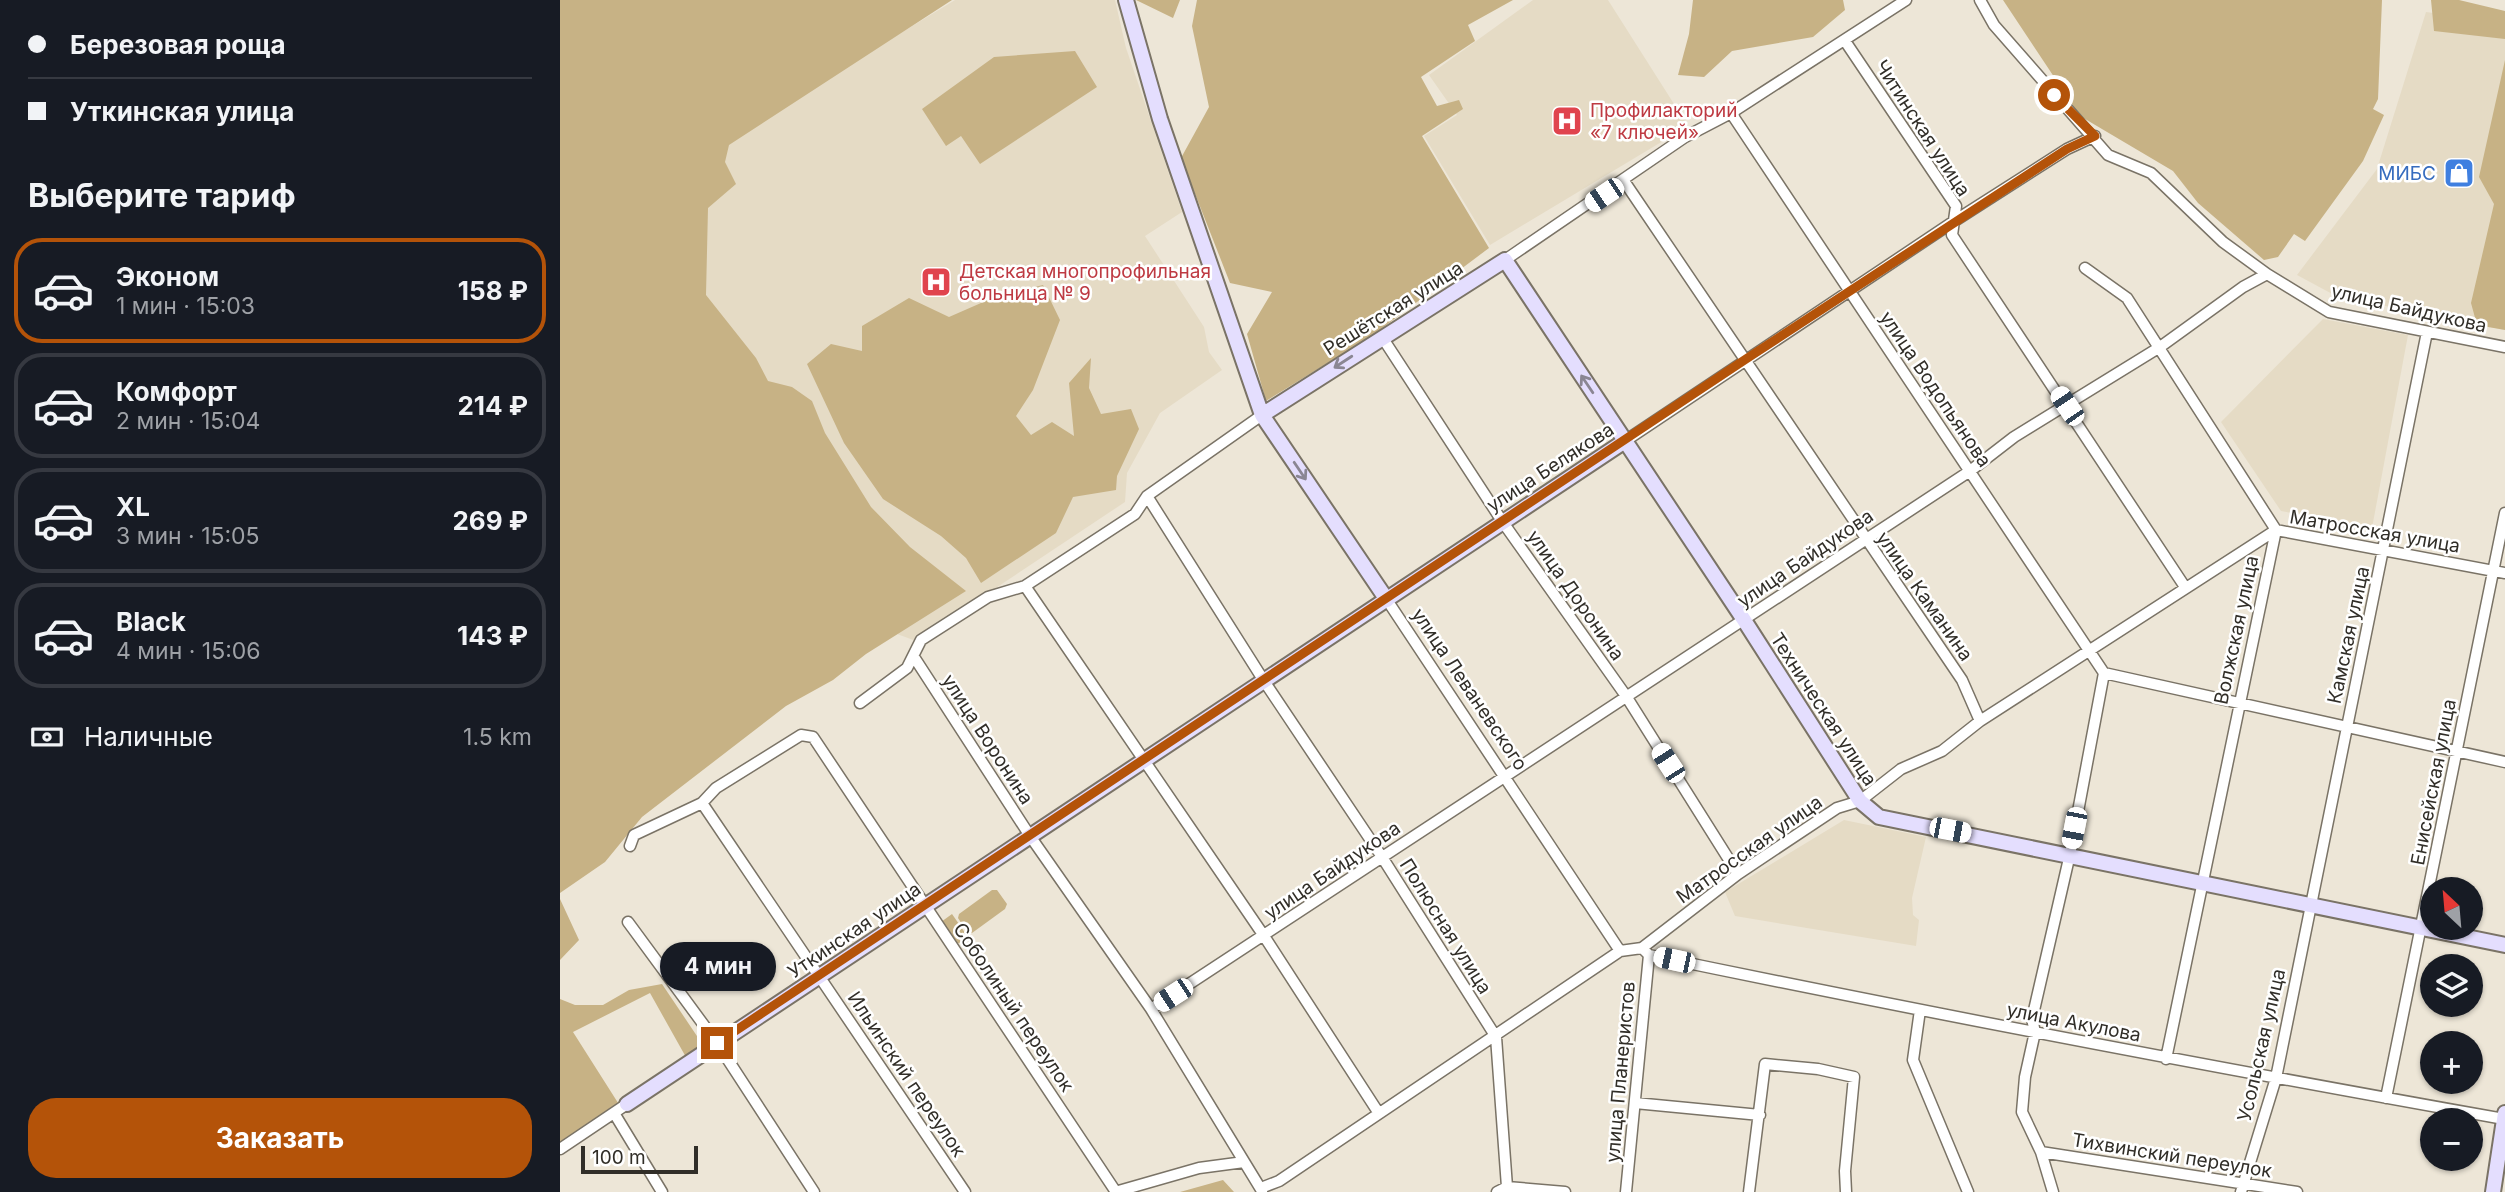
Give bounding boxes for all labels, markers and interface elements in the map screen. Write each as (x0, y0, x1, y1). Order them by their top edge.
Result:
text: Березовая роща (70, 29, 286, 60)
street label: Читинская улица (1870, 56, 1975, 201)
route start (2038, 79, 2070, 111)
text: Уткинская улица (70, 96, 294, 127)
place label: Профилакторий «7 ключей» (1590, 99, 1737, 144)
hospital icon: Профилакторий «7 ключей» (1550, 104, 1584, 138)
shop icon: МИБС (2442, 156, 2476, 190)
place label: МИБС (2378, 162, 2436, 185)
car (1581, 175, 1628, 215)
text: Выберите тариф (28, 176, 296, 215)
street label: Решётская улица (1319, 256, 1467, 361)
icon: car (32, 259, 95, 322)
place label: Детская многопрофильная больница № 9 (959, 260, 1211, 305)
text: Эконом (116, 261, 219, 292)
hospital icon: Детская многопрофильная больница № 9 (919, 265, 953, 299)
text: 158 ₽ (458, 275, 528, 306)
street label: улица Байдукова (2329, 279, 2489, 338)
text: 1 мин · 15:03 (116, 292, 255, 320)
street label: улица Водопьянова (1875, 307, 1996, 472)
one-way arrow (1334, 355, 1354, 369)
icon: car (32, 374, 95, 437)
one-way arrow (1580, 375, 1594, 394)
text: Комфорт (116, 376, 237, 407)
car (2047, 383, 2088, 429)
text: 214 ₽ (457, 390, 528, 421)
text: 2 мин · 15:04 (116, 407, 260, 435)
street label: улица Белякова (1482, 418, 1618, 517)
one-way arrow (1293, 461, 1307, 480)
icon: car (32, 489, 95, 552)
text: XL (116, 491, 150, 522)
street label: улица Байдукова (1733, 504, 1878, 612)
text: 269 ₽ (452, 505, 528, 536)
street label: Матросская улица (2288, 505, 2462, 558)
text: 3 мин · 15:05 (116, 522, 260, 550)
street label: улица Доронина (1522, 526, 1629, 665)
street label: улица Каманина (1871, 527, 1978, 665)
street label: Волжская улица (2210, 554, 2263, 707)
street label: Камская улица (2323, 564, 2374, 706)
icon: car (32, 604, 95, 667)
street label: улица Леваневского (1407, 604, 1532, 775)
text: Black (116, 606, 186, 637)
text: 143 ₽ (457, 620, 528, 651)
street label: Техническая улица (1765, 628, 1882, 790)
text: 4 мин · 15:06 (116, 637, 261, 665)
street label: улица Воронина (937, 670, 1038, 809)
street label: Енисейская улица (2406, 697, 2461, 867)
icon: cash (28, 718, 66, 756)
text: Наличные (84, 721, 213, 752)
text: 1.5 km (463, 723, 532, 751)
car (1648, 740, 1689, 786)
street label: Матросская улица (1672, 791, 1827, 908)
car (2060, 805, 2089, 851)
street label: улица Байдукова (1260, 816, 1405, 924)
car (1928, 816, 1973, 844)
street label: Полюсная улица (1395, 854, 1496, 998)
street label: Уткинская улица (783, 877, 925, 983)
north arrow (2420, 877, 2483, 940)
map controls (2420, 877, 2483, 1171)
street label: Соболиный переулок (948, 918, 1079, 1097)
callout: 4 мин (659, 942, 775, 990)
car (1652, 945, 1697, 975)
text: 4 мин (684, 952, 752, 980)
button: layers (2420, 954, 2483, 1017)
street label: Усольская улица (2233, 967, 2290, 1124)
car (1150, 975, 1197, 1015)
street label: улица Планеристов (1601, 981, 1640, 1164)
street label: Ильинский переулок (843, 987, 971, 1162)
street label: улица Акулова (2005, 998, 2143, 1047)
route end (701, 1027, 733, 1059)
button: + (2420, 1031, 2483, 1094)
button: Заказать (28, 1098, 532, 1178)
button: − (2420, 1108, 2483, 1171)
street label: Тихвинский переулок (2070, 1128, 2274, 1183)
scale bar (581, 1143, 698, 1175)
text: 100 m (592, 1146, 646, 1169)

